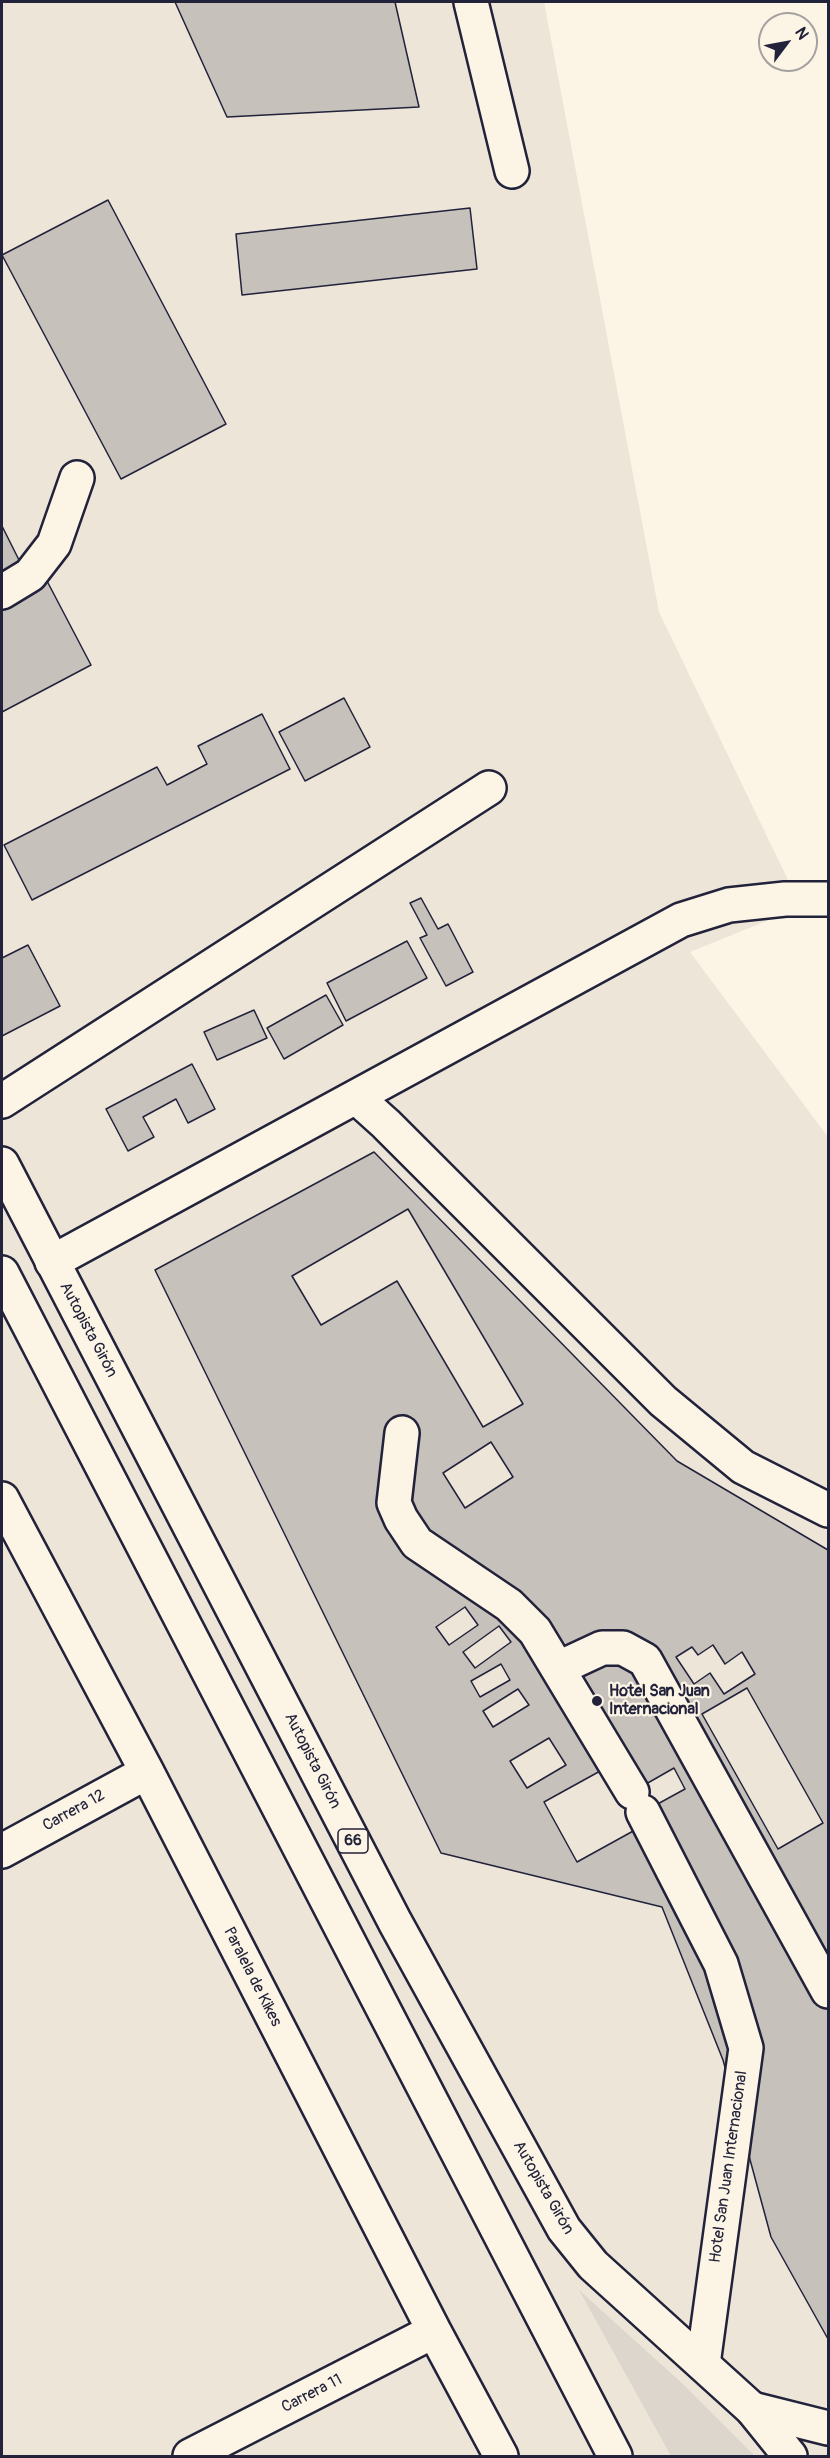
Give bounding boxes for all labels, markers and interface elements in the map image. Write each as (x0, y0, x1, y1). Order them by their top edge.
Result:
north arrow (758, 12, 818, 72)
text: N (790, 24, 813, 43)
street label: Autopista Girón (55, 1279, 121, 1381)
place label: Hotel San Juan Internacional (609, 1682, 710, 1720)
marker: Hotel San Juan Internacional (590, 1694, 604, 1708)
street label: Autopista Girón (280, 1710, 344, 1812)
street label: Carrera 12 (40, 1786, 108, 1836)
road number: 66 (338, 1829, 368, 1853)
street label: Paralela de Kikes (219, 1924, 285, 2030)
street label: Hotel San Juan Internacional (706, 2070, 752, 2264)
street label: Autopista Girón (508, 2138, 578, 2238)
street label: Carrera 11 (278, 2371, 346, 2417)

